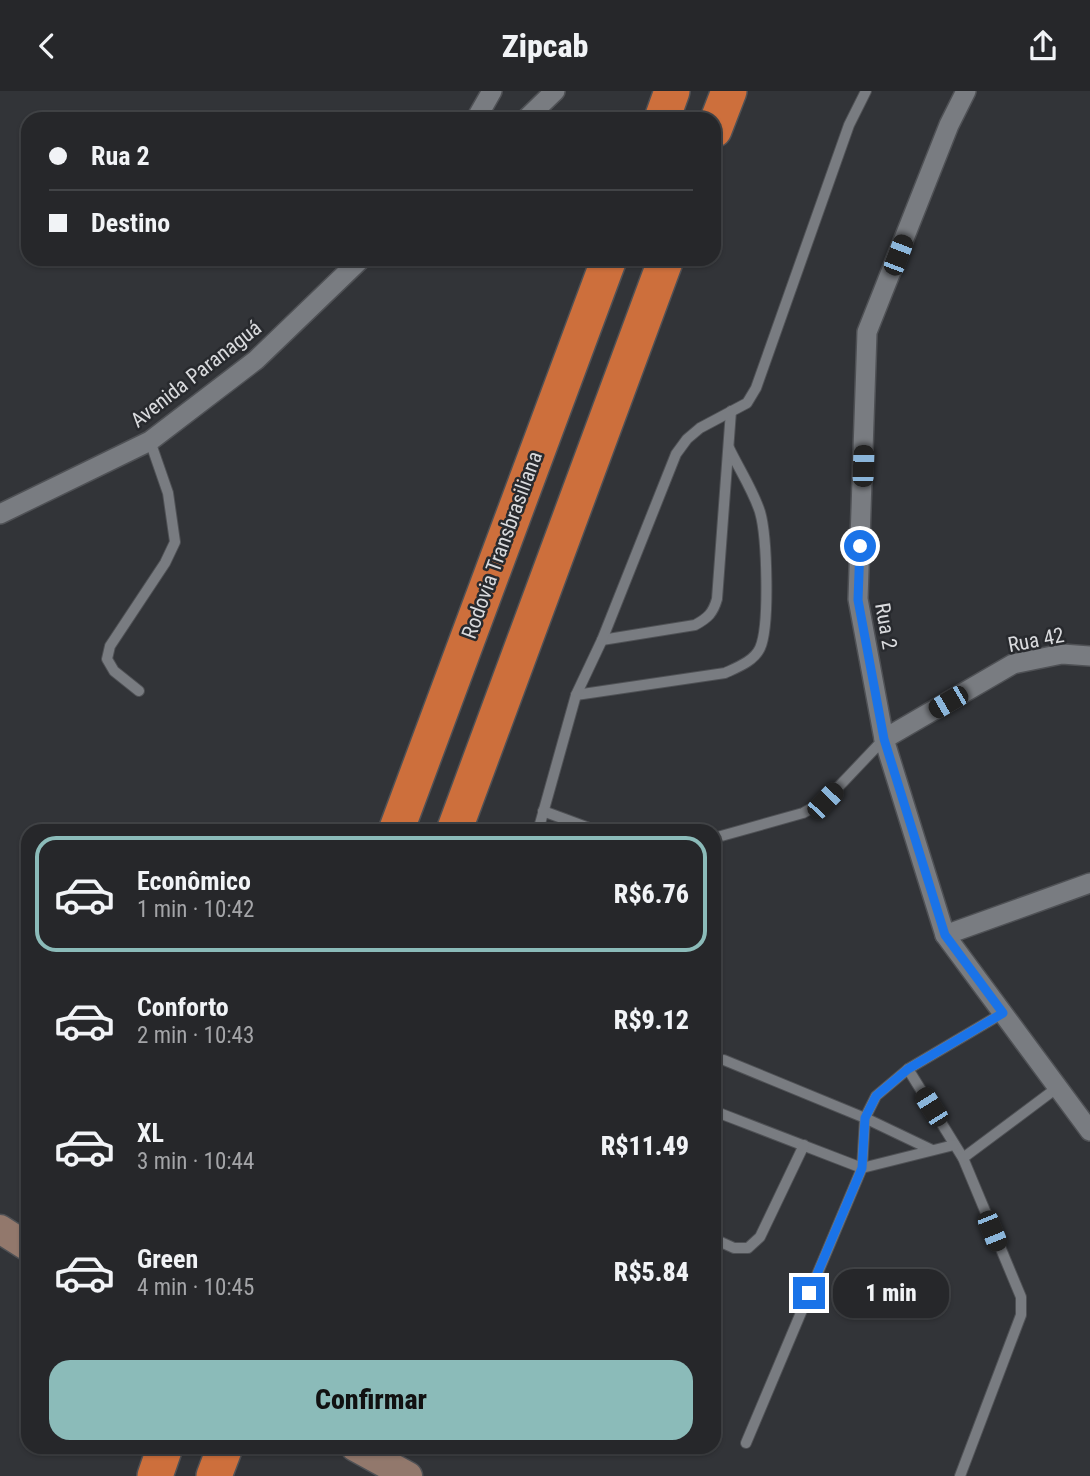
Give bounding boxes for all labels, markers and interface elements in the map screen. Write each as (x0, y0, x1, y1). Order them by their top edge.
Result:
icon: back (28, 27, 66, 65)
text: Zipcab (502, 27, 588, 65)
icon: share (1024, 27, 1062, 65)
text: Rua 2 (91, 141, 150, 171)
text: Destino (91, 208, 170, 238)
car (881, 232, 916, 278)
street label: Avenida Paranaguá (126, 316, 266, 432)
car (852, 445, 875, 487)
street label: Rodovia Transbrasiliana (457, 448, 547, 642)
route start (844, 530, 876, 562)
street label: Rua 2 (870, 601, 902, 651)
street label: Rua 42 (1006, 623, 1066, 657)
car (925, 682, 972, 722)
car (803, 779, 848, 823)
icon: car (53, 863, 116, 926)
text: Econômico (137, 866, 251, 896)
text: R$6.76 (614, 879, 689, 909)
text: 1 min · 10:42 (137, 896, 254, 923)
icon: car (53, 989, 116, 1052)
text: Conforto (137, 992, 229, 1022)
text: R$9.12 (614, 1005, 689, 1035)
text: 2 min · 10:43 (137, 1022, 254, 1049)
car (911, 1084, 952, 1130)
icon: car (53, 1115, 116, 1178)
text: XL (137, 1118, 164, 1148)
text: R$11.49 (601, 1131, 689, 1161)
text: 3 min · 10:44 (137, 1148, 254, 1175)
car (975, 1208, 1010, 1254)
icon: car (53, 1241, 116, 1304)
text: Green (137, 1244, 198, 1274)
text: R$5.84 (614, 1257, 689, 1287)
callout: 1 min (834, 1269, 949, 1317)
text: 4 min · 10:45 (137, 1274, 254, 1301)
route end (793, 1277, 825, 1309)
text: 1 min (865, 1280, 917, 1307)
button: Confirmar (49, 1360, 693, 1440)

